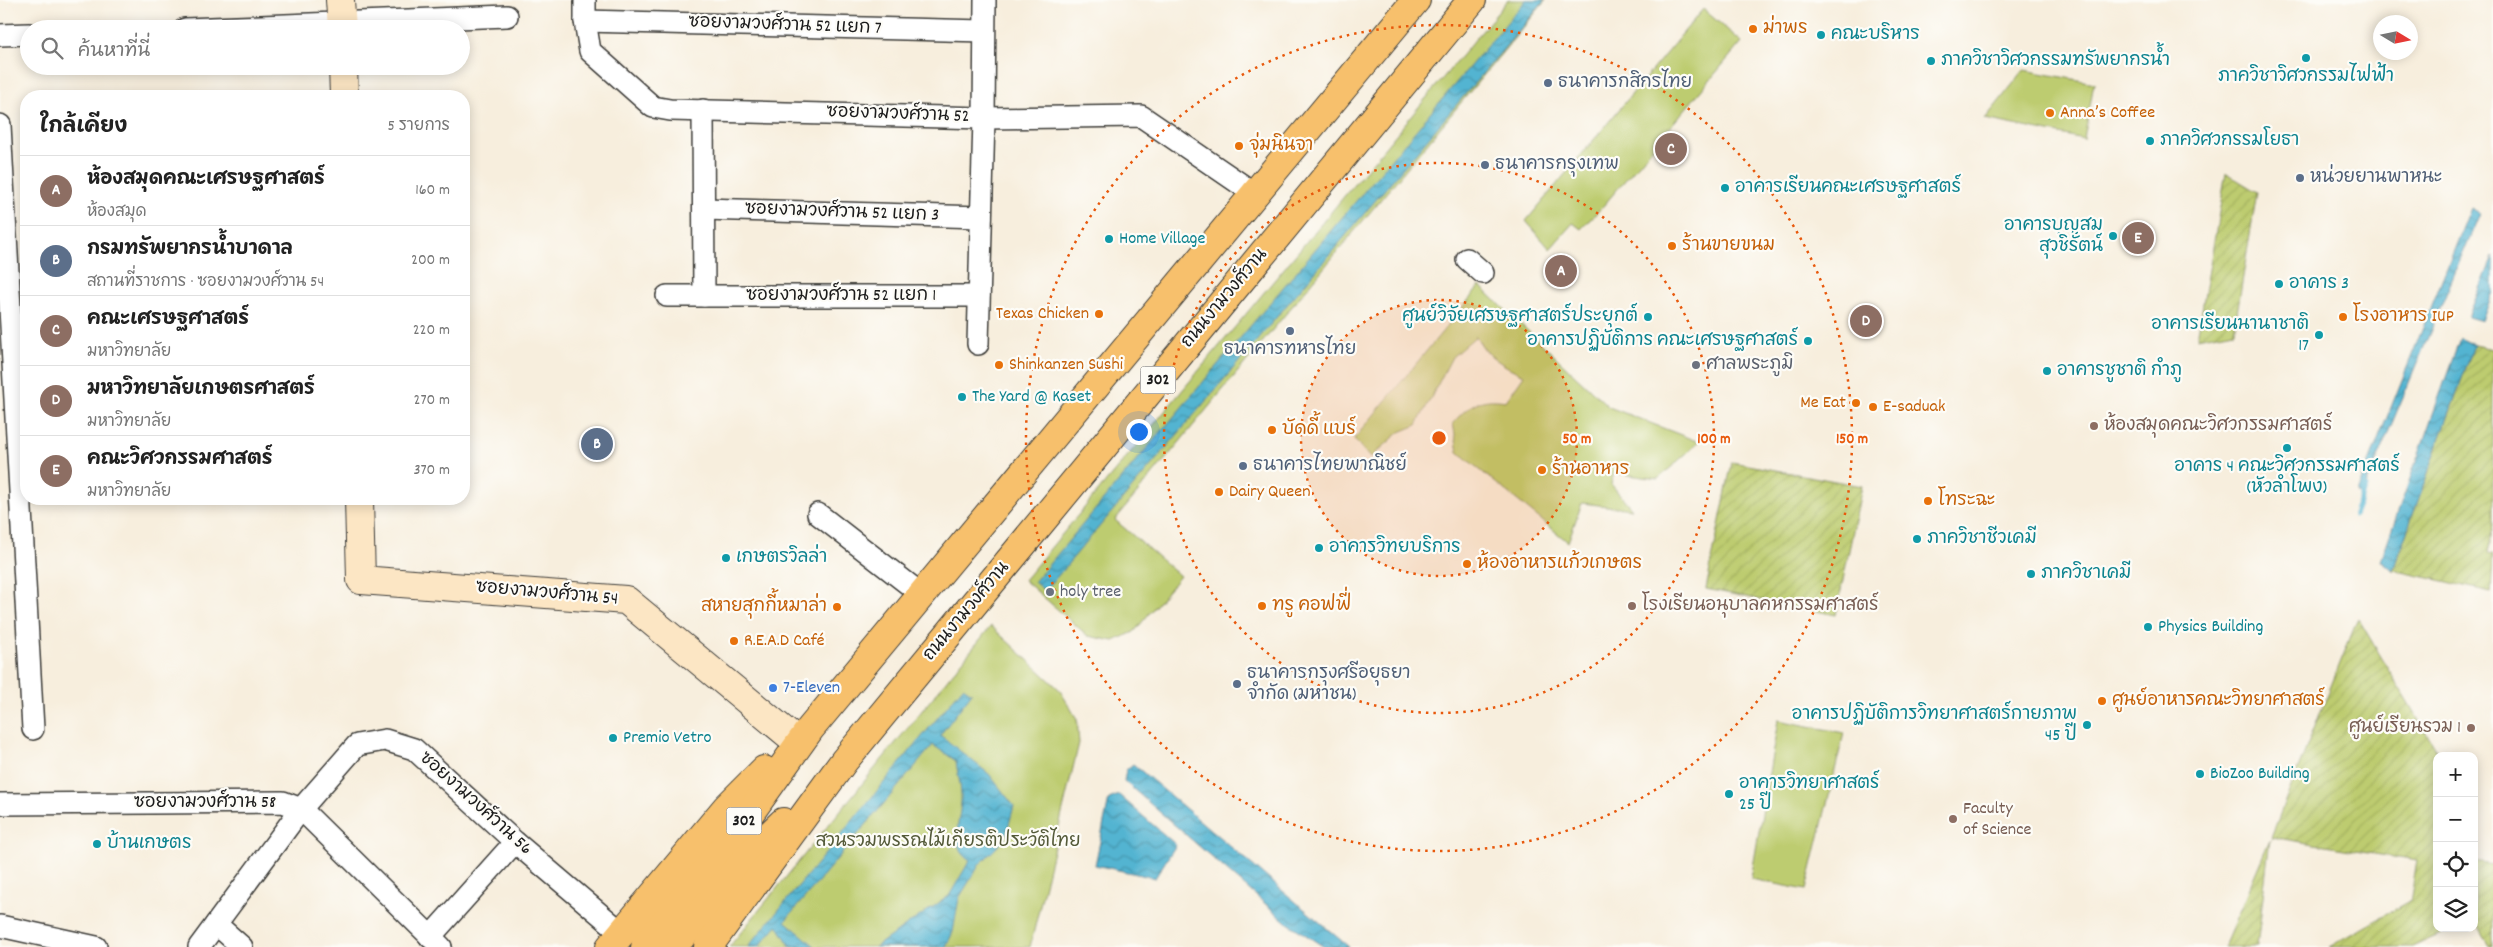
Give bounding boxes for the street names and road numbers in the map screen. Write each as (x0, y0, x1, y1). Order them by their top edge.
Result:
street label: ซอยงามวงศ์วาน 52 แยก 7 (688, 7, 882, 42)
street label: ซอยงามวงศ์วาน 52 (826, 97, 970, 130)
street label: ซอยงามวงศ์วาน 52 แยก 3 (744, 194, 940, 229)
street label: ถนนงามวงศ์วาน (1174, 242, 1274, 354)
street label: ซอยงามวงศ์วาน 52 แยก 1 (746, 281, 936, 309)
road number: 302 (1140, 366, 1176, 394)
street label: ถนนงามวงศ์วาน (916, 555, 1016, 667)
street label: ซอยงามวงศ์วาน 54 (475, 572, 619, 613)
street label: ซอยงามวงศ์วาน 56 (413, 744, 539, 861)
street label: ซอยงามวงศ์วาน 58 (134, 788, 276, 816)
road number: 302 (726, 808, 762, 834)

